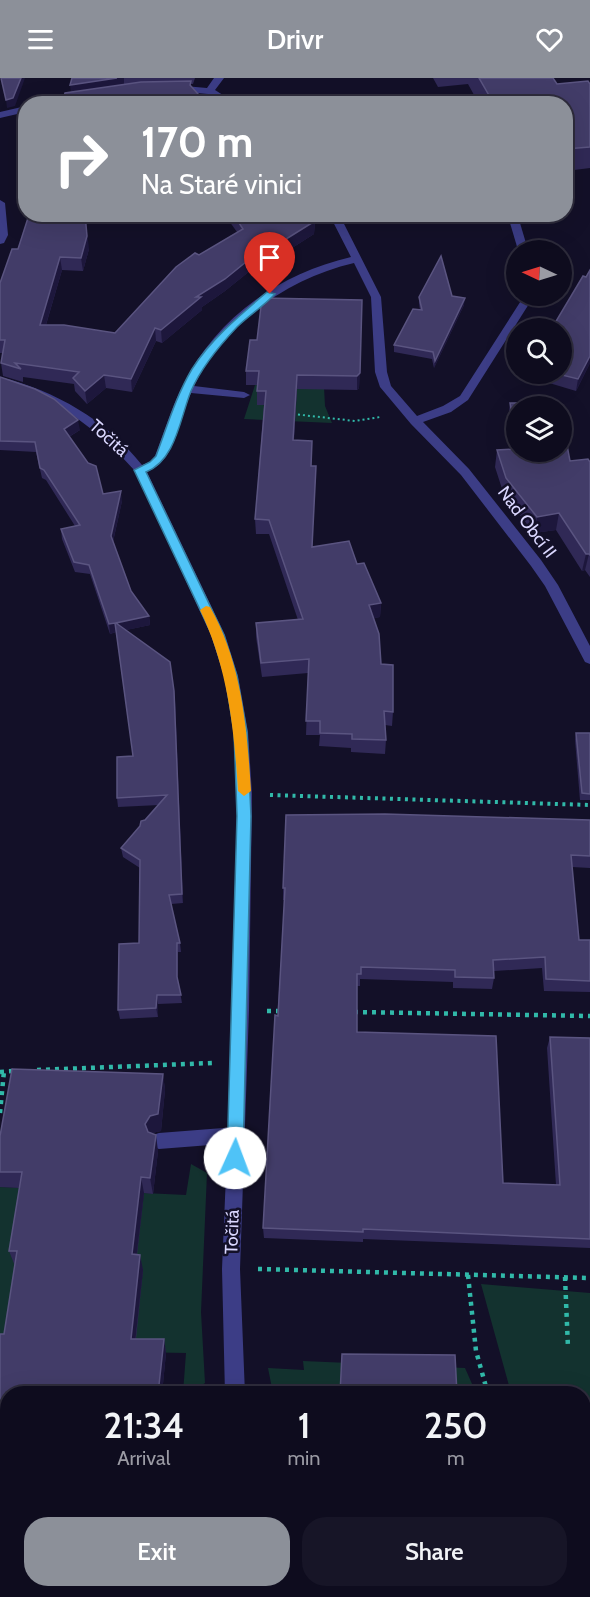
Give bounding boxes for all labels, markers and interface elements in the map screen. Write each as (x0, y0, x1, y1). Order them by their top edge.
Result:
icon: menu (24, 23, 57, 56)
text: Drivr (267, 23, 323, 56)
icon: heart (533, 23, 566, 56)
text: 170 m (141, 116, 253, 168)
icon: right (42, 120, 120, 198)
text: Na Staré vinici (141, 168, 302, 201)
pin (244, 232, 295, 294)
north arrow (506, 240, 572, 306)
map controls (506, 240, 572, 462)
icon: arrive (253, 241, 286, 274)
button: search (506, 318, 572, 384)
button: layers (506, 396, 572, 462)
street label: Točitá (85, 415, 133, 461)
street label: Nad Obcí II (493, 482, 561, 562)
position arrow (203, 1126, 267, 1190)
street label: Točitá (220, 1209, 244, 1255)
text: 21:34 (103, 1403, 184, 1447)
text: 1 (298, 1403, 310, 1447)
text: 250 (424, 1403, 488, 1447)
text: Arrival (117, 1446, 170, 1470)
text: min (288, 1446, 321, 1470)
text: m (447, 1446, 465, 1470)
button: Exit (24, 1517, 290, 1586)
button: Share (302, 1517, 567, 1586)

